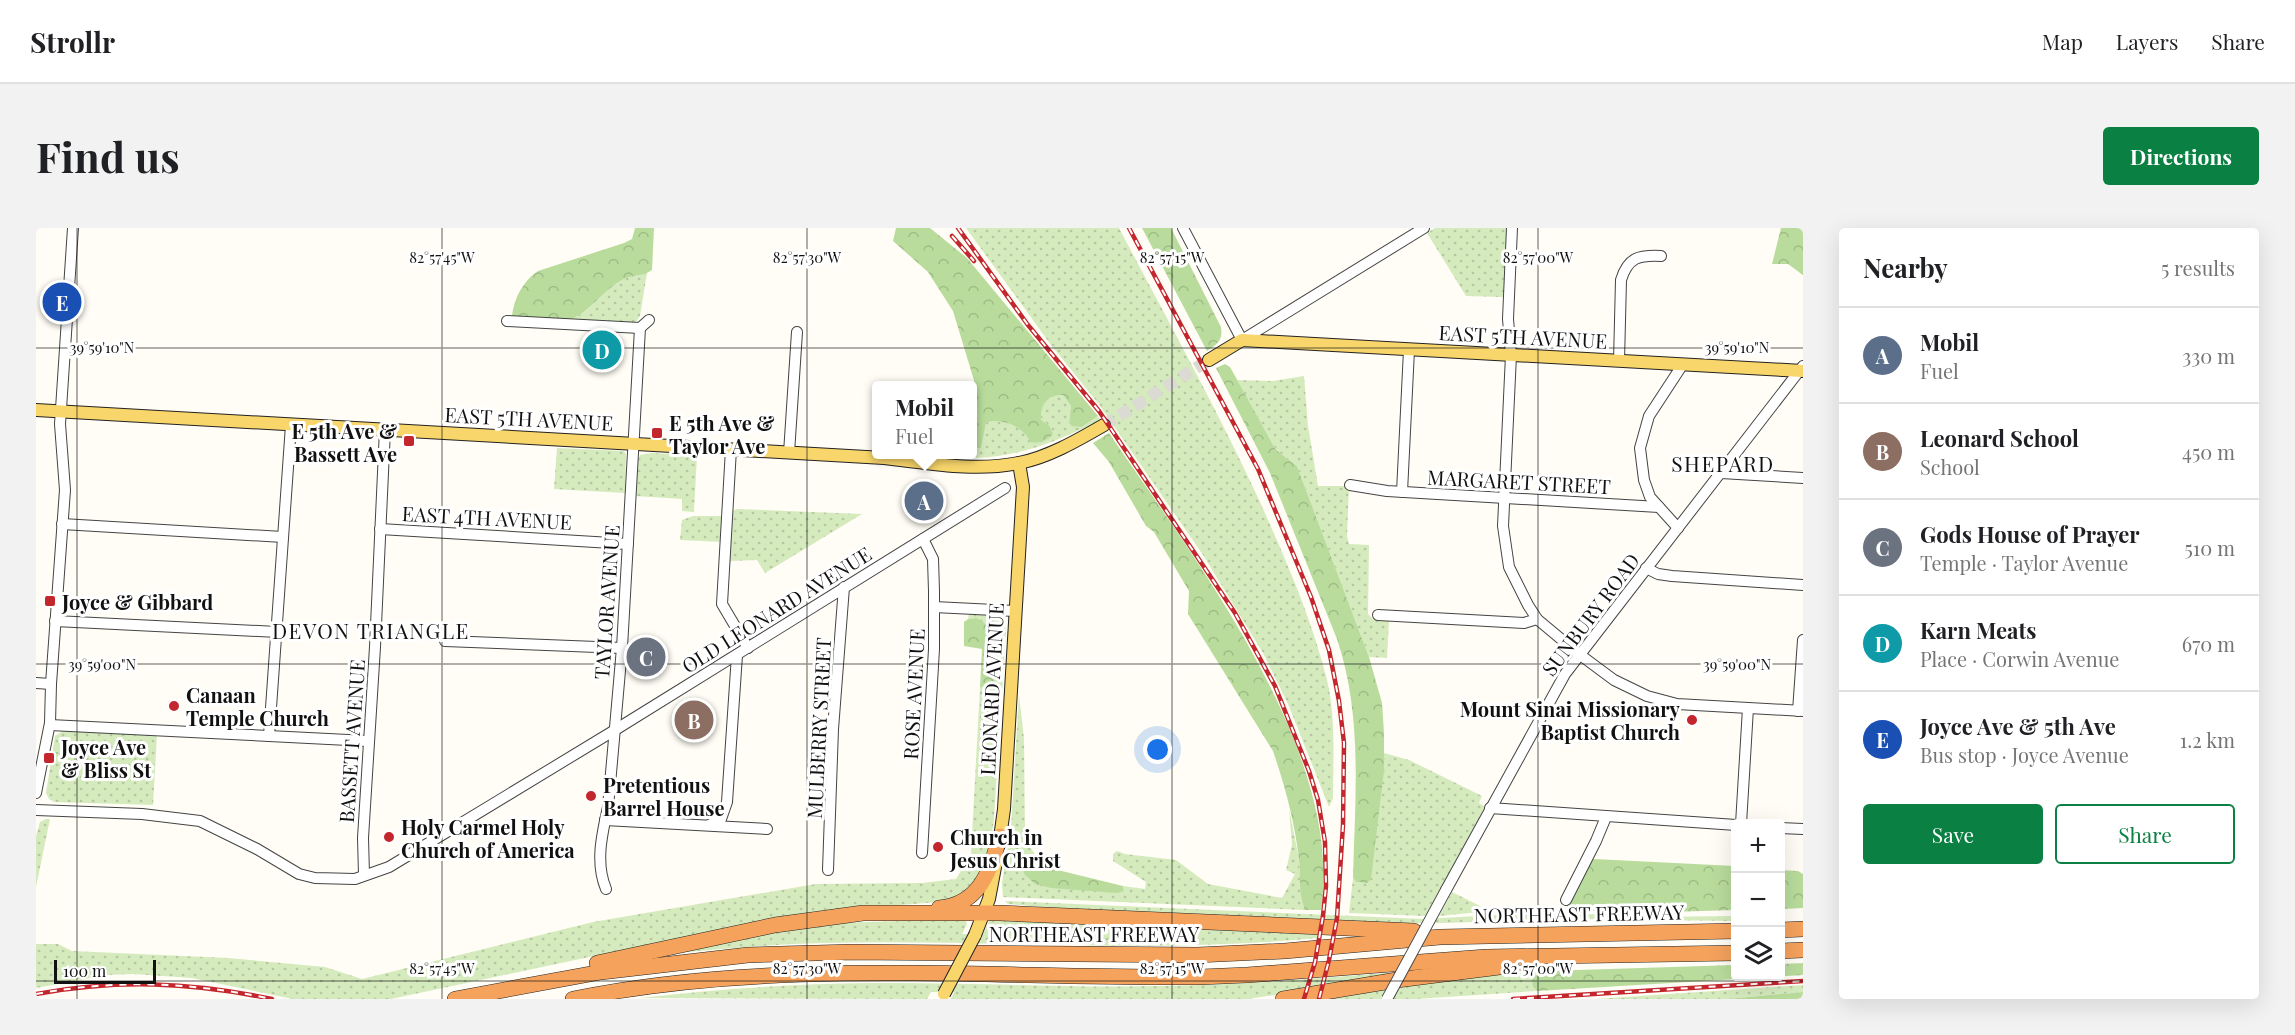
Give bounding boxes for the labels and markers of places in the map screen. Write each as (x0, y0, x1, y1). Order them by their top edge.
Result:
pin: E (42, 280, 82, 325)
pin: D (582, 328, 622, 372)
place label: E 5th Ave & Taylor Ave (669, 409, 775, 459)
place label: E 5th Ave & Bassett Ave (291, 417, 397, 467)
marker: E 5th Ave & Taylor Ave (650, 426, 664, 440)
marker: E 5th Ave & Bassett Ave (402, 434, 416, 448)
pin: A (904, 478, 944, 524)
place label: Joyce & Gibbard (61, 588, 213, 615)
marker: Joyce & Gibbard (43, 594, 57, 608)
pin: C (626, 634, 666, 680)
place label: Canaan Temple Church (186, 681, 329, 731)
place label: Mount Sinai Missionary Baptist Church (1460, 695, 1681, 745)
pin: B (674, 698, 714, 742)
marker: Canaan Temple Church (167, 699, 181, 713)
marker: Mount Sinai Missionary Baptist Church (1685, 713, 1699, 727)
place label: Joyce Ave & Bliss St (60, 733, 152, 783)
marker: Joyce Ave & Bliss St (42, 751, 56, 765)
place label: Pretentious Barrel House (603, 771, 725, 821)
marker: Pretentious Barrel House (584, 789, 598, 803)
place label: Holy Carmel Holy Church of America (401, 813, 575, 863)
place label: Church in Jesus Christ (949, 823, 1061, 873)
marker: Holy Carmel Holy Church of America (382, 830, 396, 844)
marker: Church in Jesus Christ (931, 840, 945, 854)

